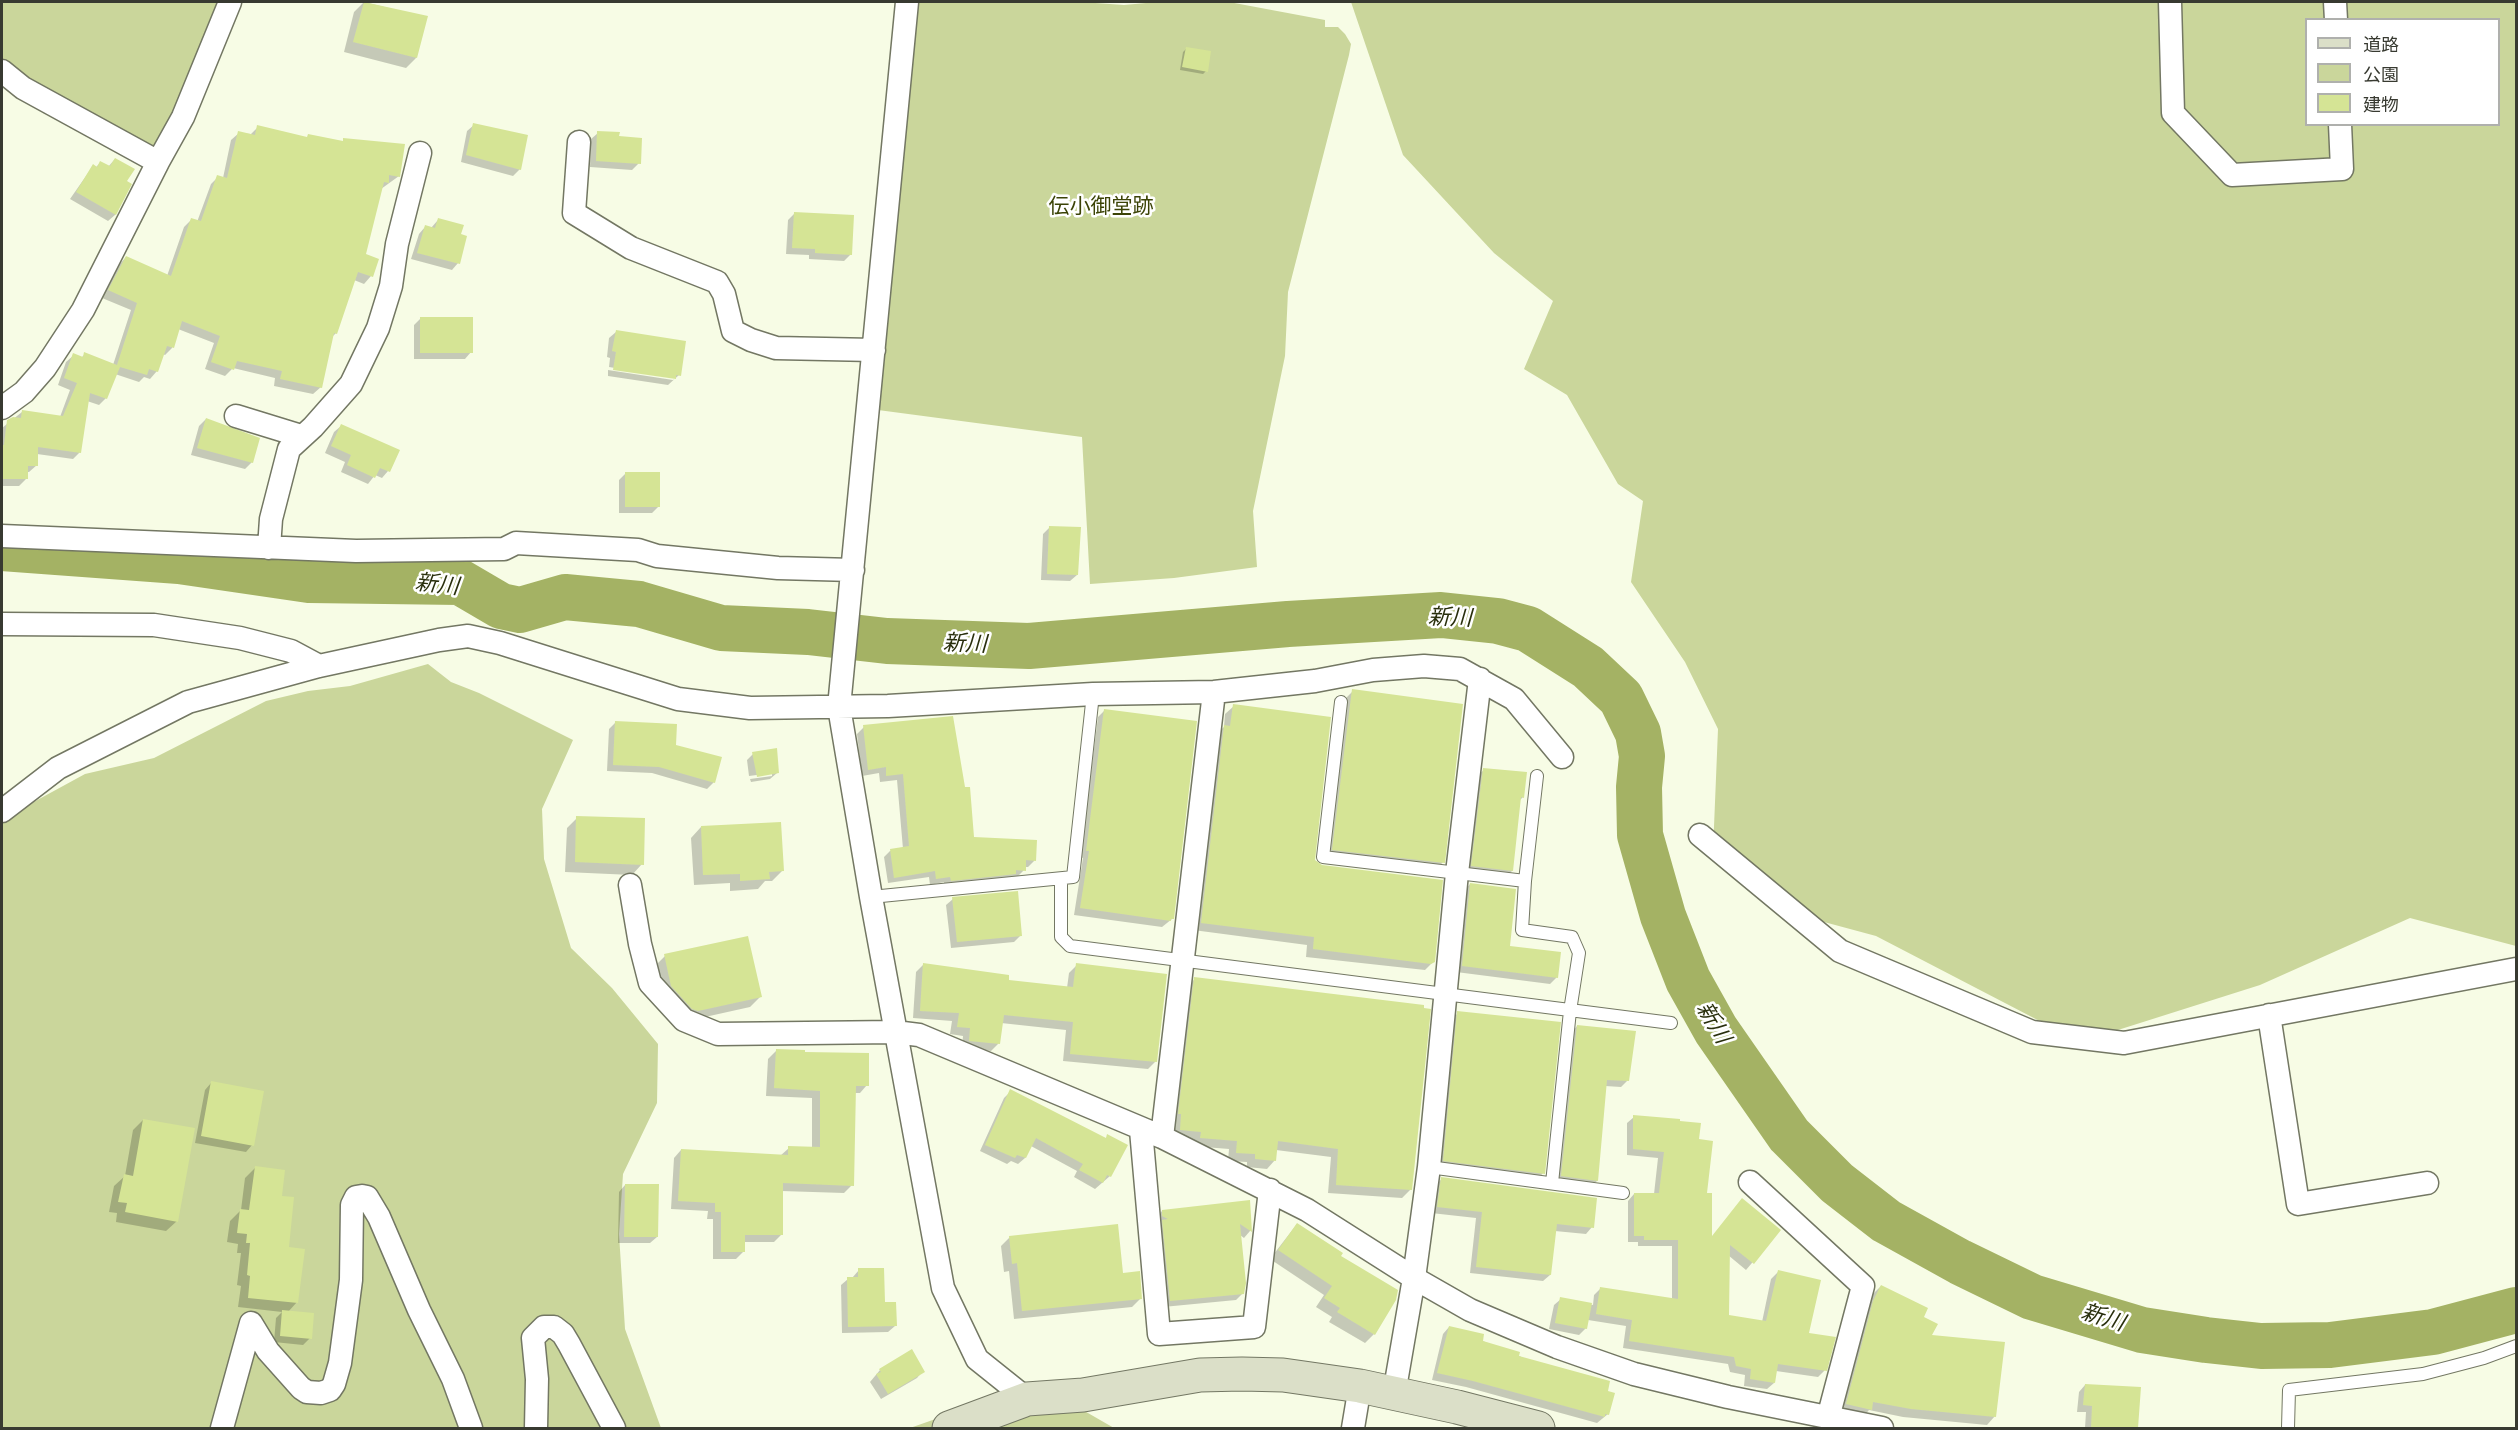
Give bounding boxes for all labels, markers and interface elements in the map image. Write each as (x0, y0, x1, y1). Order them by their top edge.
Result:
legend (2305, 18, 2500, 126)
text: 道路 (2363, 34, 2399, 56)
text: 公園 (2363, 64, 2399, 86)
text: 建物 (2363, 94, 2399, 116)
park label: 伝小御堂跡 (1049, 194, 1153, 220)
water label: 新川 (414, 570, 460, 600)
water label: 新川 (1428, 604, 1472, 632)
water label: 新川 (943, 630, 987, 658)
water label: 新川 (1690, 997, 1736, 1049)
water label: 新川 (2078, 1299, 2128, 1337)

